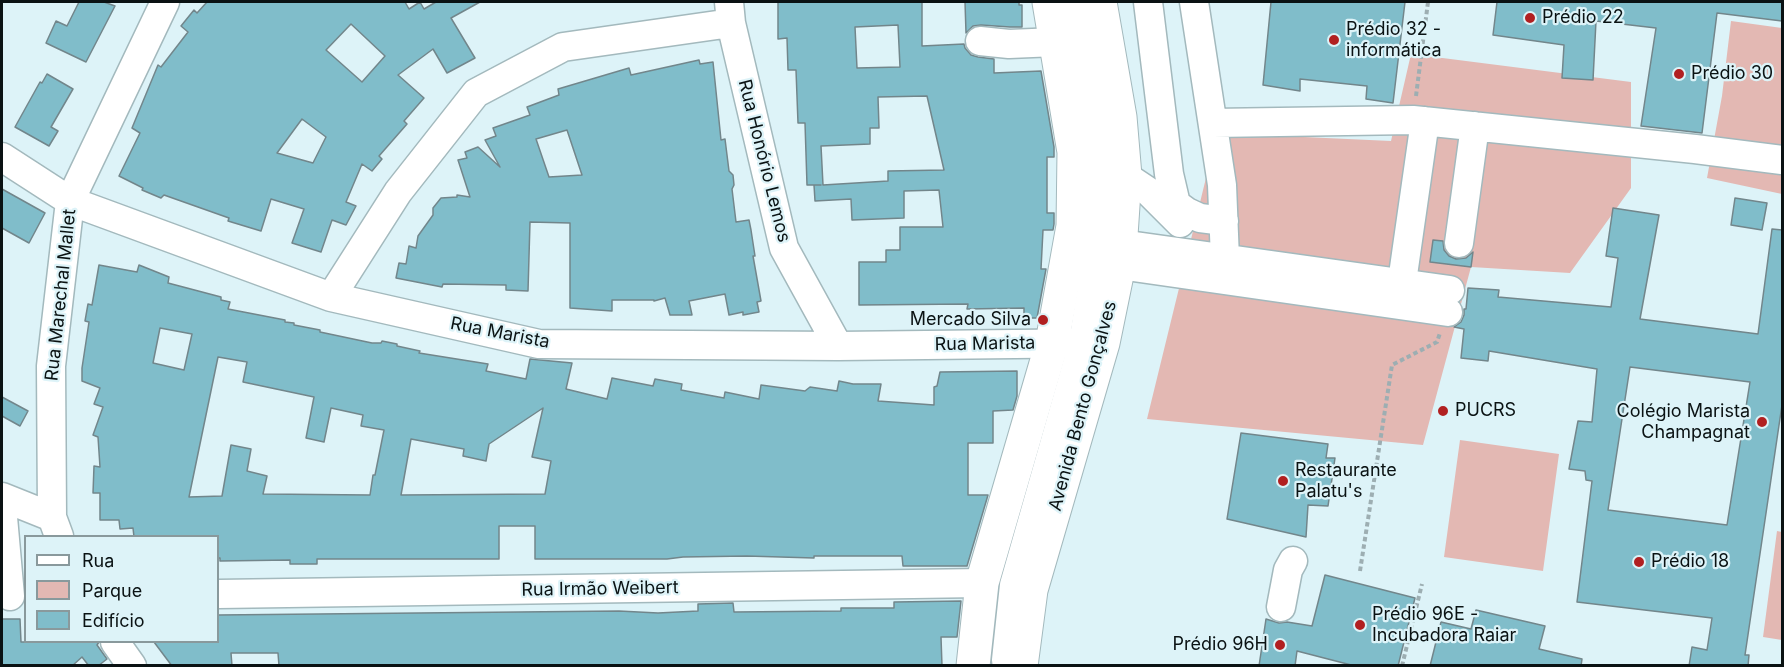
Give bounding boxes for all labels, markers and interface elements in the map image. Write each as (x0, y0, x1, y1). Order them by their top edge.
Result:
place label: Prédio 22 (1542, 7, 1624, 29)
marker: Prédio 22 (1523, 11, 1537, 25)
place label: Prédio 32 - informática (1346, 19, 1442, 62)
marker: Prédio 32 - informática (1327, 33, 1341, 47)
place label: Prédio 30 (1691, 63, 1773, 85)
marker: Prédio 30 (1672, 67, 1686, 81)
street label: Rua Honório Lemos (733, 77, 795, 245)
street label: Rua Marechal Mallet (41, 208, 81, 382)
street label: Avenida Bento Gonçalves (1045, 299, 1121, 513)
place label: Mercado Silva (910, 309, 1031, 331)
street label: Rua Marista (448, 313, 552, 353)
marker: Mercado Silva (1036, 313, 1050, 327)
street label: Rua Marista (934, 332, 1036, 356)
place label: PUCRS (1455, 400, 1516, 422)
place label: Colégio Marista Champagnat (1617, 401, 1750, 444)
marker: PUCRS (1436, 404, 1450, 418)
marker: Colégio Marista Champagnat (1755, 415, 1769, 429)
place label: Restaurante Palatu's (1295, 460, 1397, 502)
marker: Restaurante Palatu's (1276, 474, 1290, 488)
legend (24, 535, 219, 643)
text: Rua (82, 550, 114, 571)
place label: Prédio 18 (1651, 551, 1729, 573)
marker: Prédio 18 (1632, 555, 1646, 569)
street label: Rua Irmão Weibert (521, 577, 679, 601)
text: Parque (82, 580, 142, 601)
place label: Prédio 96E - Incubadora Raiar (1372, 604, 1516, 646)
text: Edifício (82, 610, 145, 631)
marker: Prédio 96E - Incubadora Raiar (1353, 618, 1367, 632)
place label: Prédio 96H (1173, 634, 1268, 656)
marker: Prédio 96H (1273, 638, 1287, 652)

